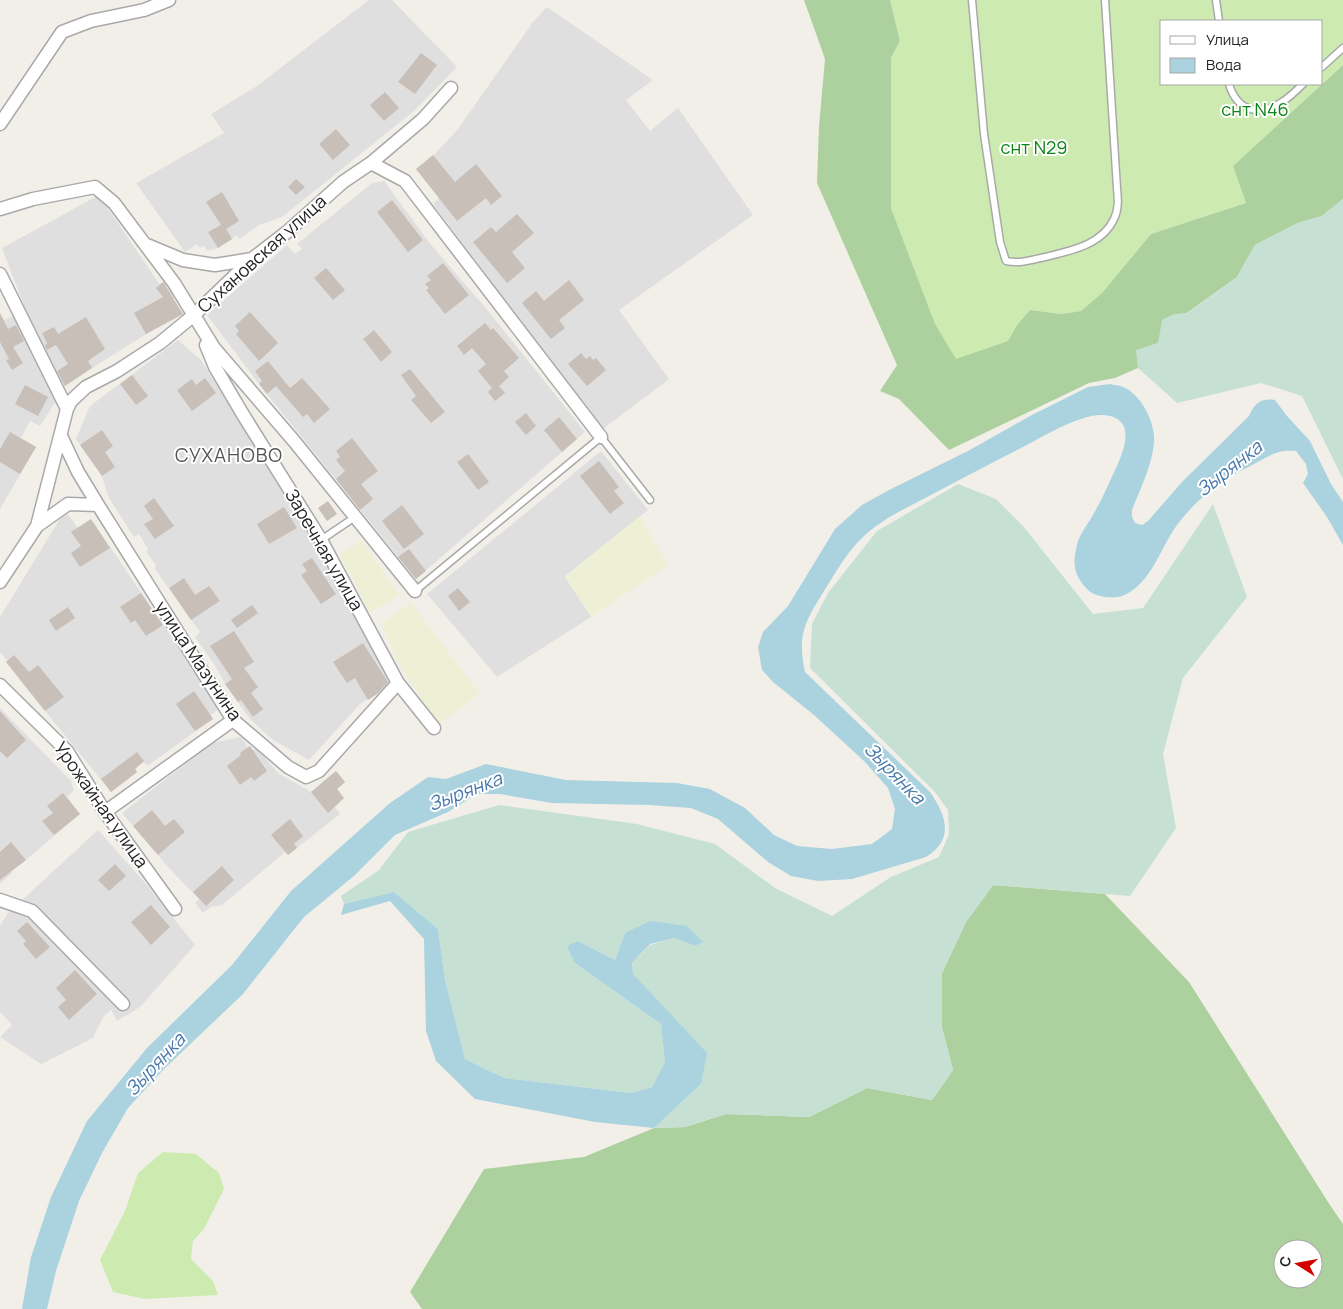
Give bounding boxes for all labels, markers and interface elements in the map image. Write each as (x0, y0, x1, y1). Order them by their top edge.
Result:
legend (1160, 20, 1323, 85)
text: Улица (1206, 29, 1249, 50)
text: Вода (1206, 54, 1241, 75)
park label: снт N46 (1221, 97, 1289, 121)
park label: снт N29 (1000, 135, 1068, 159)
street label: Сухановская улица (192, 189, 331, 318)
water label: Зырянка (1191, 433, 1268, 502)
district label: СУХАНОВО (175, 442, 283, 468)
street label: Заречная улица (280, 484, 369, 615)
street label: улица Мазунина (150, 596, 248, 725)
street label: Урожайная улица (49, 736, 154, 872)
water label: Зырянка (859, 736, 932, 811)
water label: Зырянка (424, 765, 507, 817)
water label: Зырянка (119, 1026, 192, 1101)
north arrow (1273, 1239, 1323, 1289)
text: С (1274, 1255, 1295, 1268)

